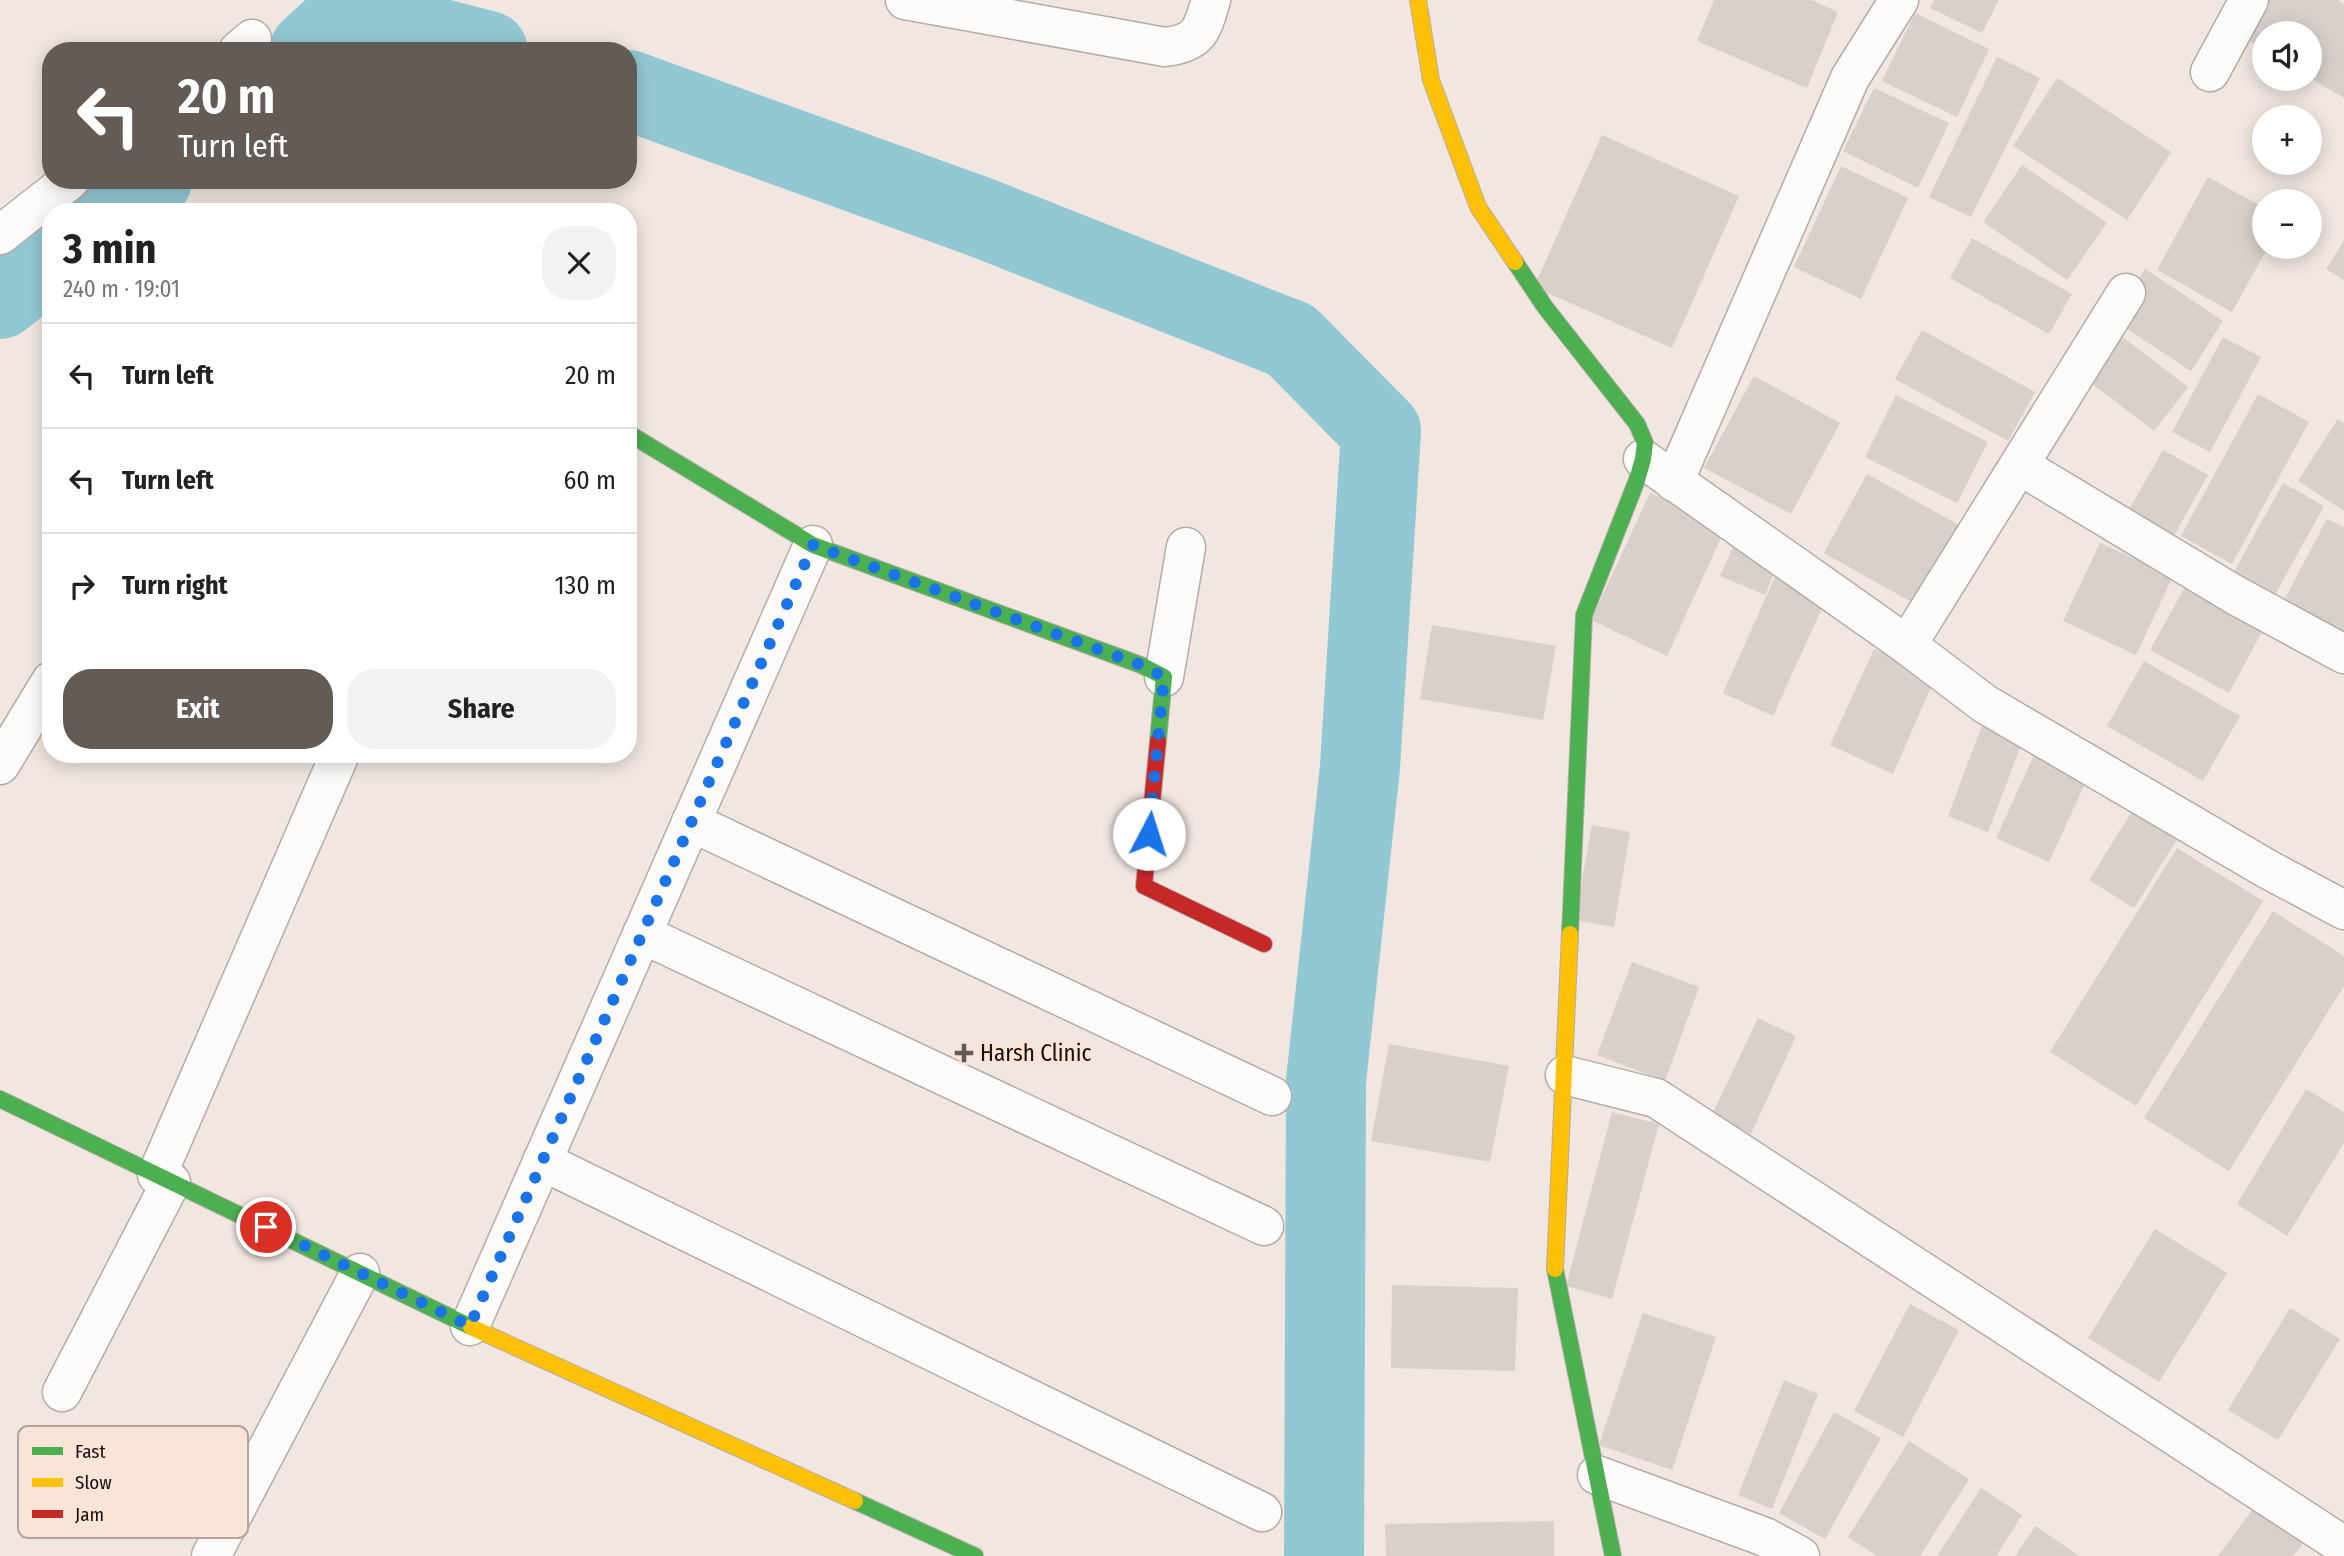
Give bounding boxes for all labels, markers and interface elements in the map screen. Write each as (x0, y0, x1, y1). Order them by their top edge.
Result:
map controls (2252, 21, 2322, 259)
button: sound (2252, 21, 2322, 91)
text: 20 m (178, 67, 275, 126)
icon: left (63, 70, 154, 161)
button: + (2252, 105, 2322, 175)
text: Turn left (178, 127, 288, 165)
button: − (2252, 189, 2322, 259)
text: 3 min (63, 224, 157, 274)
button: close (542, 226, 616, 300)
text: 240 m · 19:01 (63, 275, 180, 303)
icon: left (63, 357, 101, 395)
text: Turn left (122, 360, 214, 391)
text: 20 m (565, 360, 616, 391)
icon: left (63, 462, 101, 500)
text: Turn left (122, 465, 214, 496)
text: 60 m (563, 465, 616, 496)
icon: right (63, 567, 101, 605)
text: Turn right (122, 570, 228, 601)
text: 130 m (554, 570, 616, 601)
button: Exit (63, 669, 333, 749)
button: Share (347, 669, 616, 749)
position arrow (1112, 797, 1186, 871)
place label: Harsh Clinic (980, 1039, 1091, 1067)
marker: Harsh Clinic (954, 1043, 974, 1063)
pin (236, 1197, 296, 1257)
icon: arrive (247, 1208, 285, 1246)
legend (18, 1426, 248, 1538)
text: Fast (75, 1440, 106, 1463)
text: Slow (75, 1471, 112, 1494)
text: Jam (75, 1503, 104, 1526)

